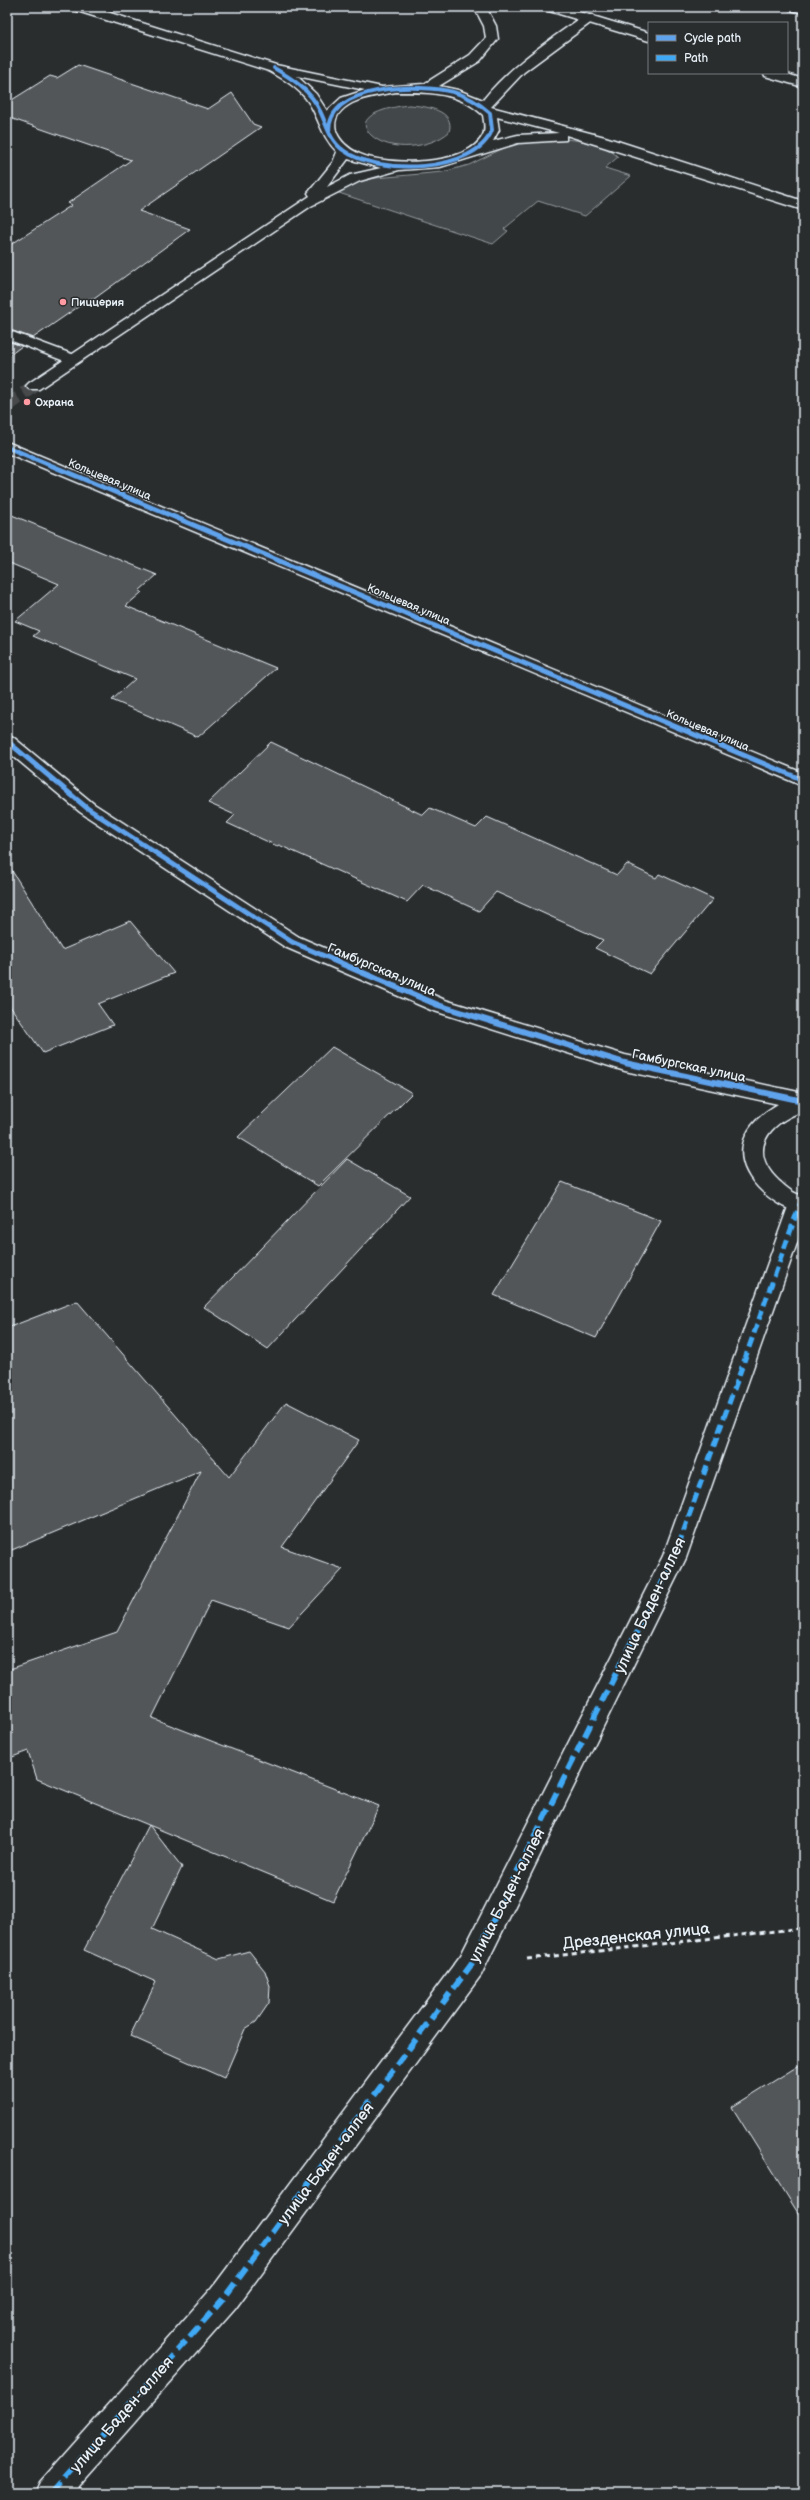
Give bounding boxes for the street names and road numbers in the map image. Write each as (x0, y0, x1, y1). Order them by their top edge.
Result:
street label: Кольцевая улица (66, 456, 154, 503)
street label: Кольцевая улица (365, 581, 453, 628)
street label: Кольцевая улица (664, 707, 752, 754)
street label: Гамбургская улица (325, 940, 438, 1000)
street label: Гамбургская улица (630, 1046, 748, 1086)
street label: улица Баден-аллея (610, 1534, 690, 1677)
street label: улица Баден-аллея (465, 1825, 549, 1966)
street label: Дрезденская улица (562, 1919, 711, 1954)
street label: улица Баден-аллея (274, 2099, 378, 2229)
street label: улица Баден-аллея (66, 2353, 178, 2477)

